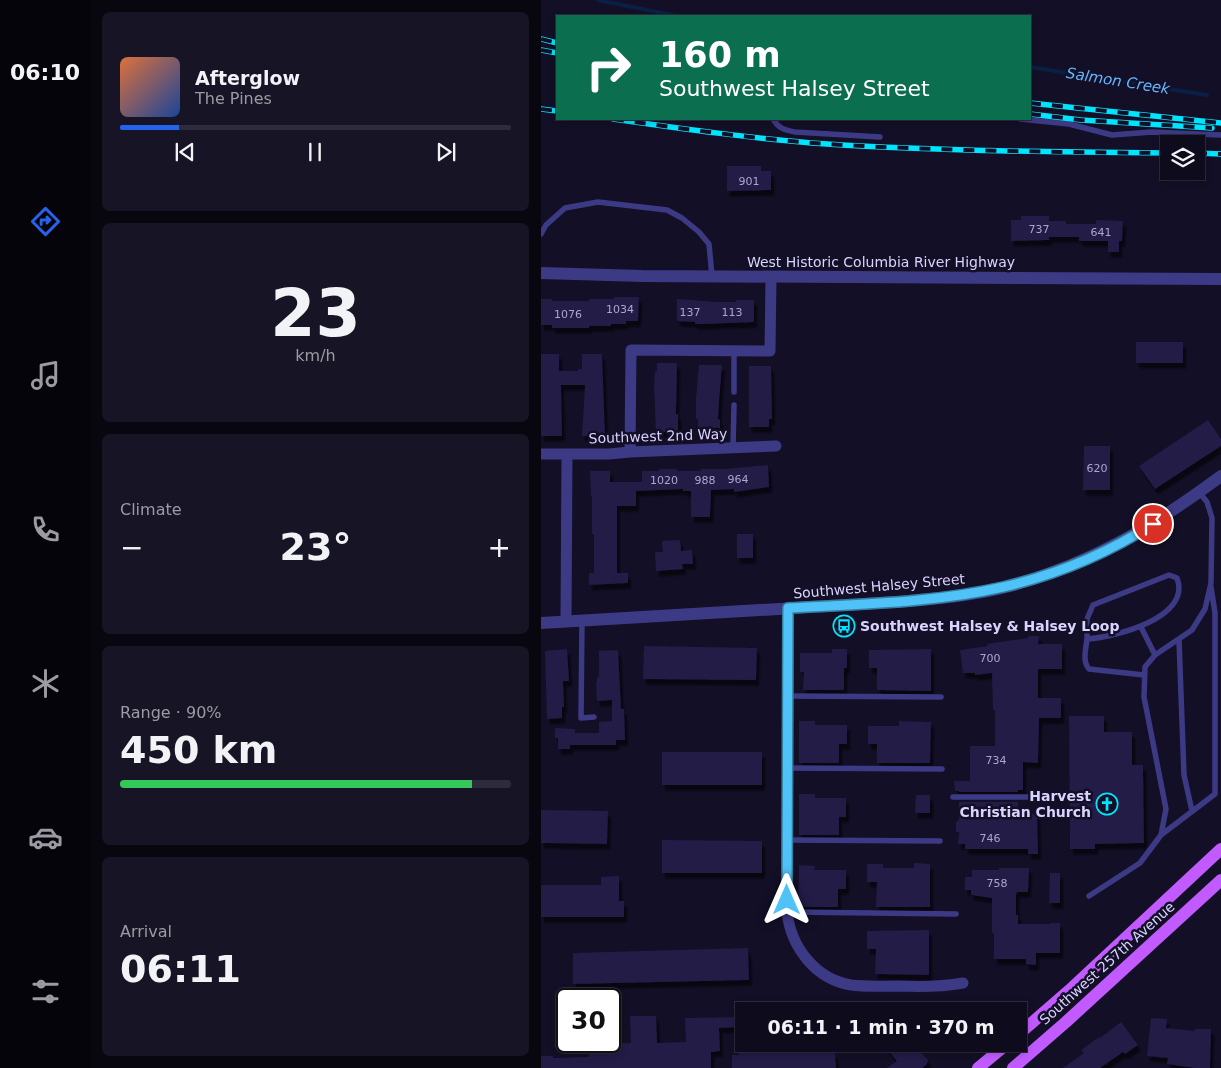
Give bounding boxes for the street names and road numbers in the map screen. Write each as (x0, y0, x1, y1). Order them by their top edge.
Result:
street label: West Historic Columbia River Highway (747, 254, 1015, 270)
street label: Southwest 2nd Way (588, 426, 728, 446)
street label: Southwest Halsey Street (793, 570, 966, 601)
street label: Southwest 257th Avenue (1036, 898, 1178, 1028)

